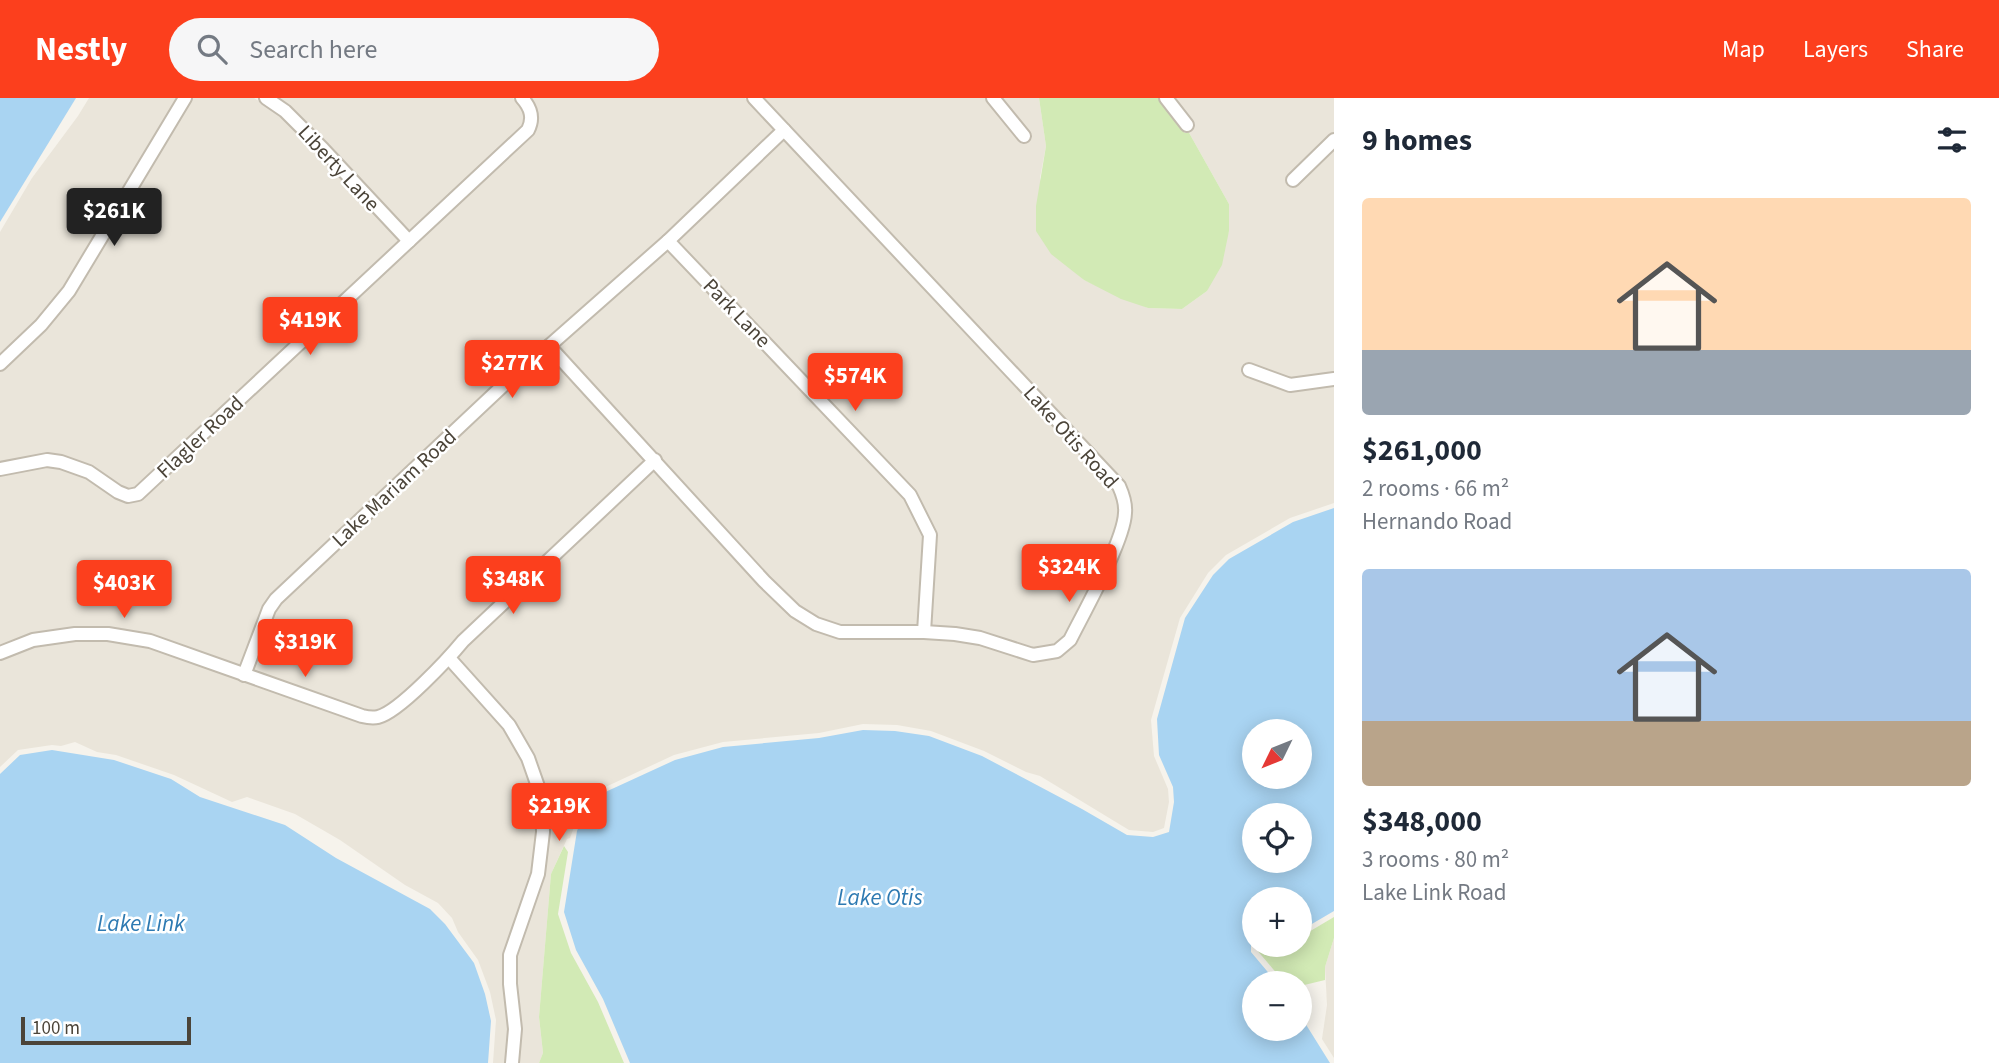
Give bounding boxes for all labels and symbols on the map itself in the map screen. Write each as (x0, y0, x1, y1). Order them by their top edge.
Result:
street label: Liberty Lane (291, 118, 387, 218)
pin: $261K (65, 188, 163, 248)
street label: Park Lane (696, 272, 778, 354)
pin: $419K (261, 298, 359, 357)
pin: $277K (463, 341, 561, 400)
pin: $574K (806, 354, 904, 413)
street label: Lake Otis Road (1016, 379, 1126, 495)
street label: Flagler Road (150, 389, 250, 485)
street label: Lake Mariam Road (325, 422, 463, 554)
pin: $324K (1020, 545, 1118, 604)
pin: $348K (464, 556, 562, 616)
pin: $403K (75, 560, 173, 620)
pin: $319K (256, 620, 354, 679)
north arrow (1242, 719, 1312, 789)
pin: $219K (510, 784, 608, 843)
water label: Lake Otis (837, 881, 923, 914)
water label: Lake Link (97, 907, 186, 940)
scale bar (21, 1014, 191, 1046)

